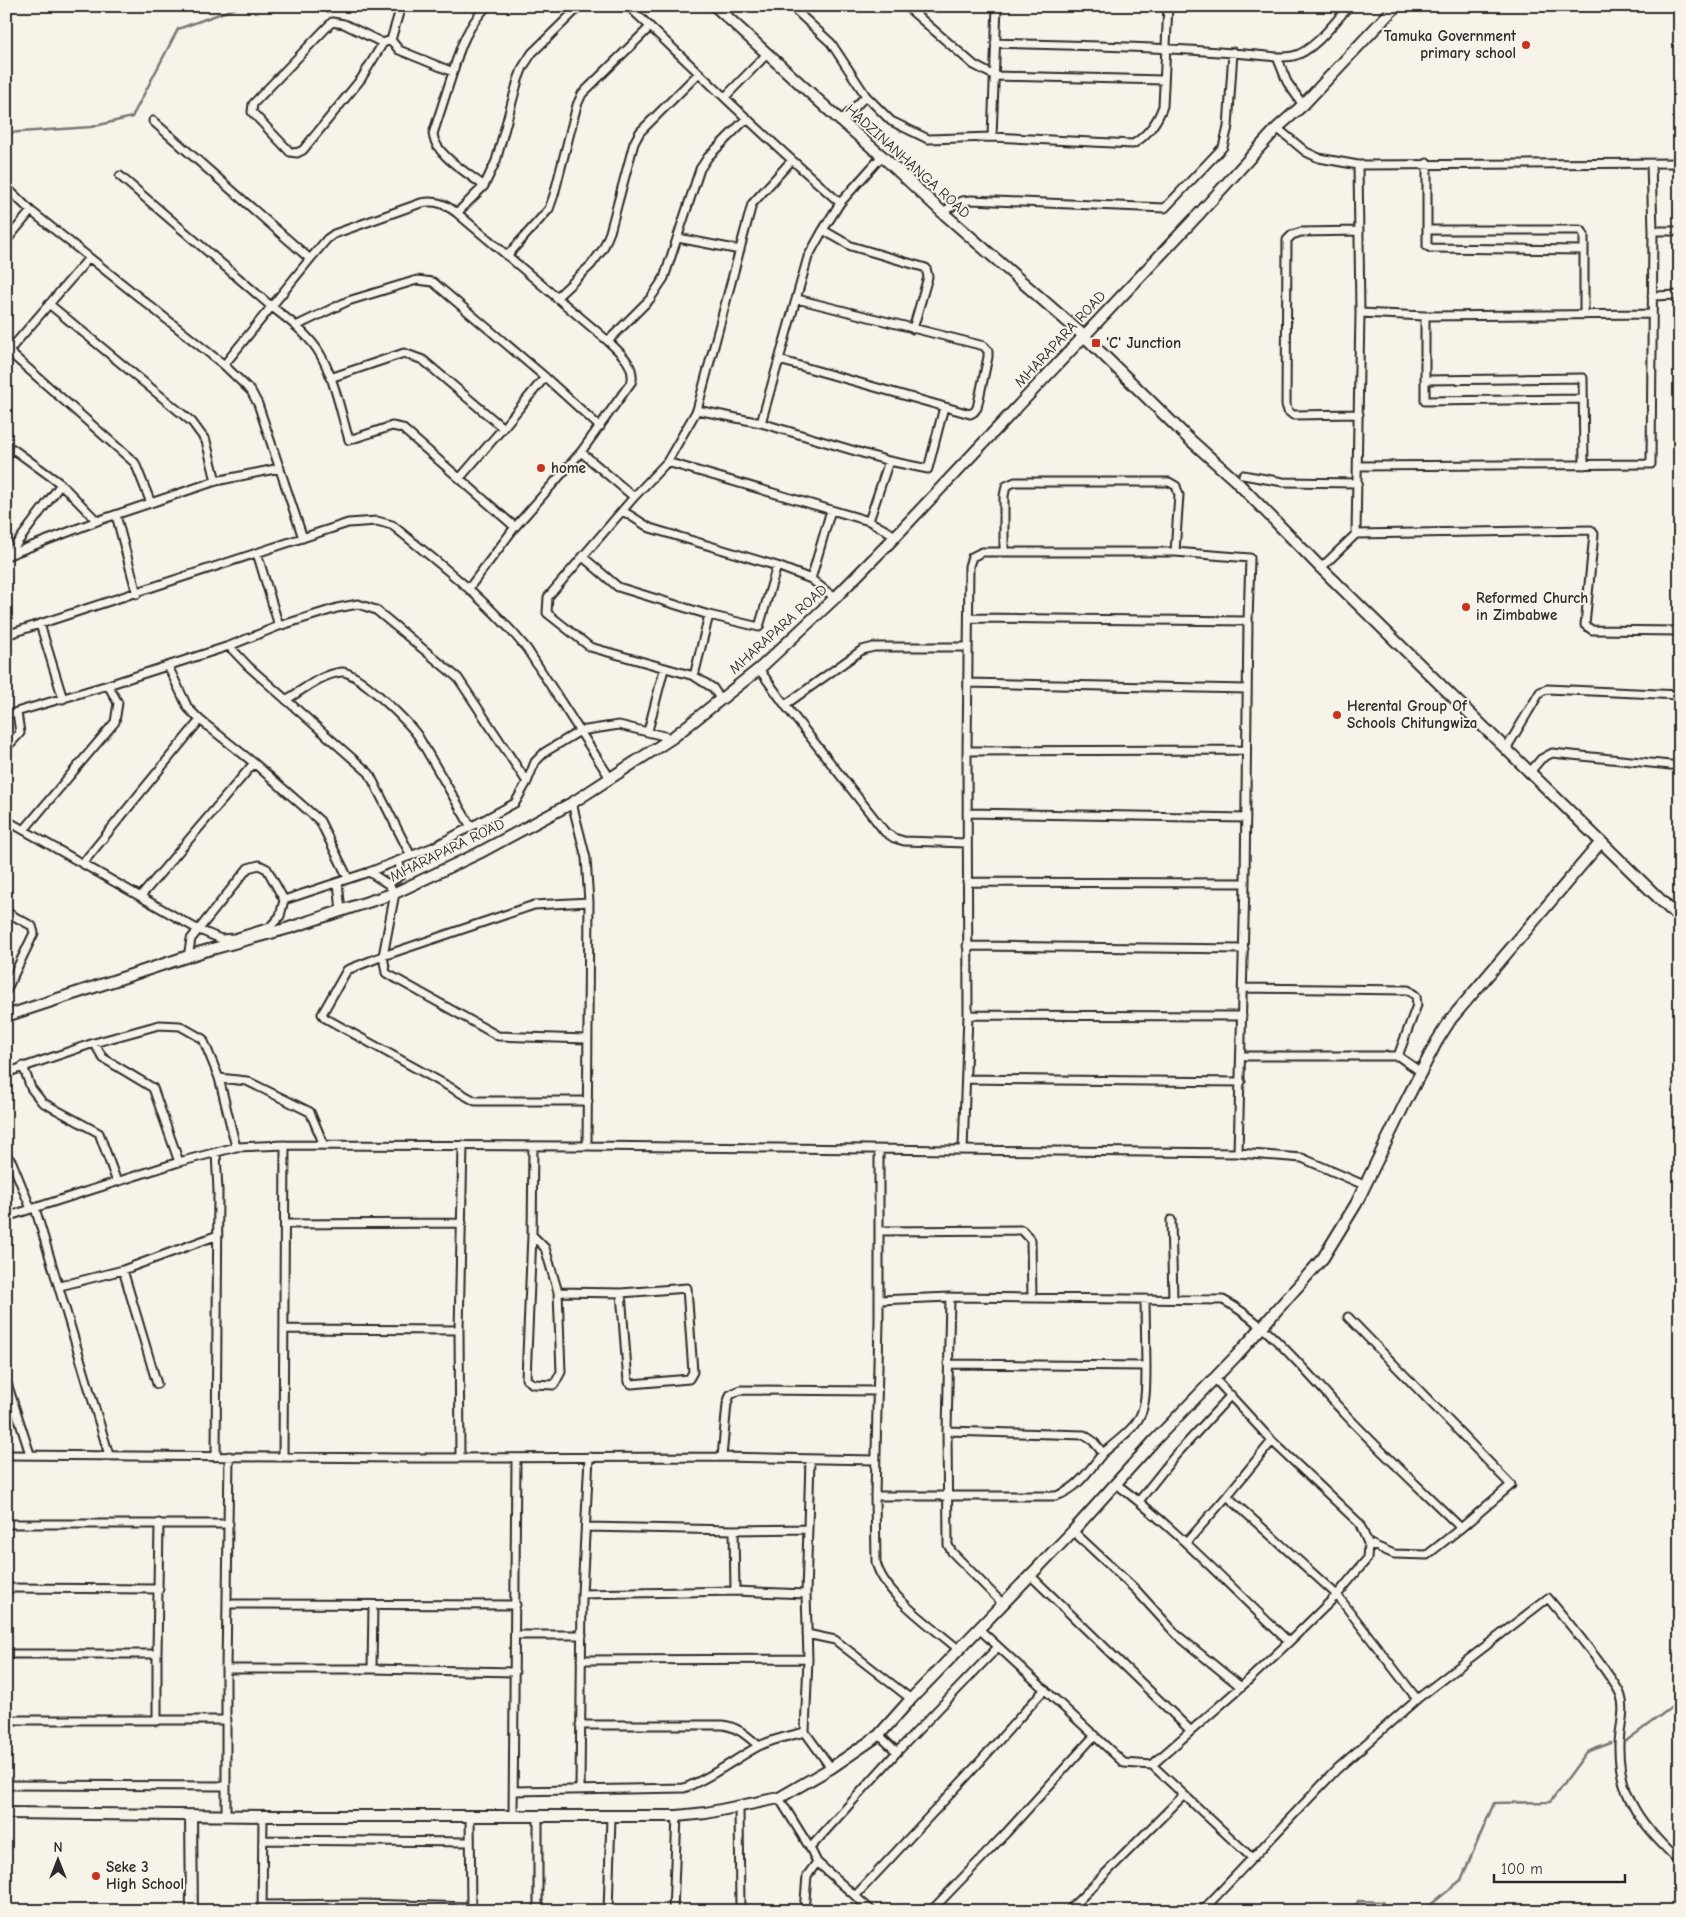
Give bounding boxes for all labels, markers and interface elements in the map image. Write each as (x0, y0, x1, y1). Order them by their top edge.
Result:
place label: Tamuka Government primary school (1384, 27, 1517, 62)
marker: Tamuka Government primary school (1520, 39, 1532, 51)
street label: HADZINANHANGA ROAD (842, 100, 974, 222)
street label: MHARAPARA ROAD (1011, 287, 1109, 391)
place label: 'C' Junction (1106, 334, 1181, 352)
marker: 'C' Junction (1090, 337, 1102, 349)
place label: home (551, 459, 586, 477)
marker: home (535, 462, 547, 474)
street label: MHARAPARA ROAD (725, 580, 831, 678)
place label: Reformed Church in Zimbabwe (1476, 589, 1588, 624)
marker: Reformed Church in Zimbabwe (1460, 601, 1472, 613)
place label: Herental Group Of Schools Chitungwiza (1347, 697, 1477, 732)
marker: Herental Group Of Schools Chitungwiza (1331, 709, 1343, 721)
street label: MHARAPARA ROAD (387, 814, 507, 886)
north arrow (32, 1834, 82, 1884)
text: N (53, 1839, 63, 1856)
scale bar (1494, 1852, 1625, 1884)
place label: Seke 3 High School (106, 1858, 184, 1893)
text: 100 m (1501, 1860, 1543, 1878)
marker: Seke 3 High School (90, 1870, 102, 1882)

